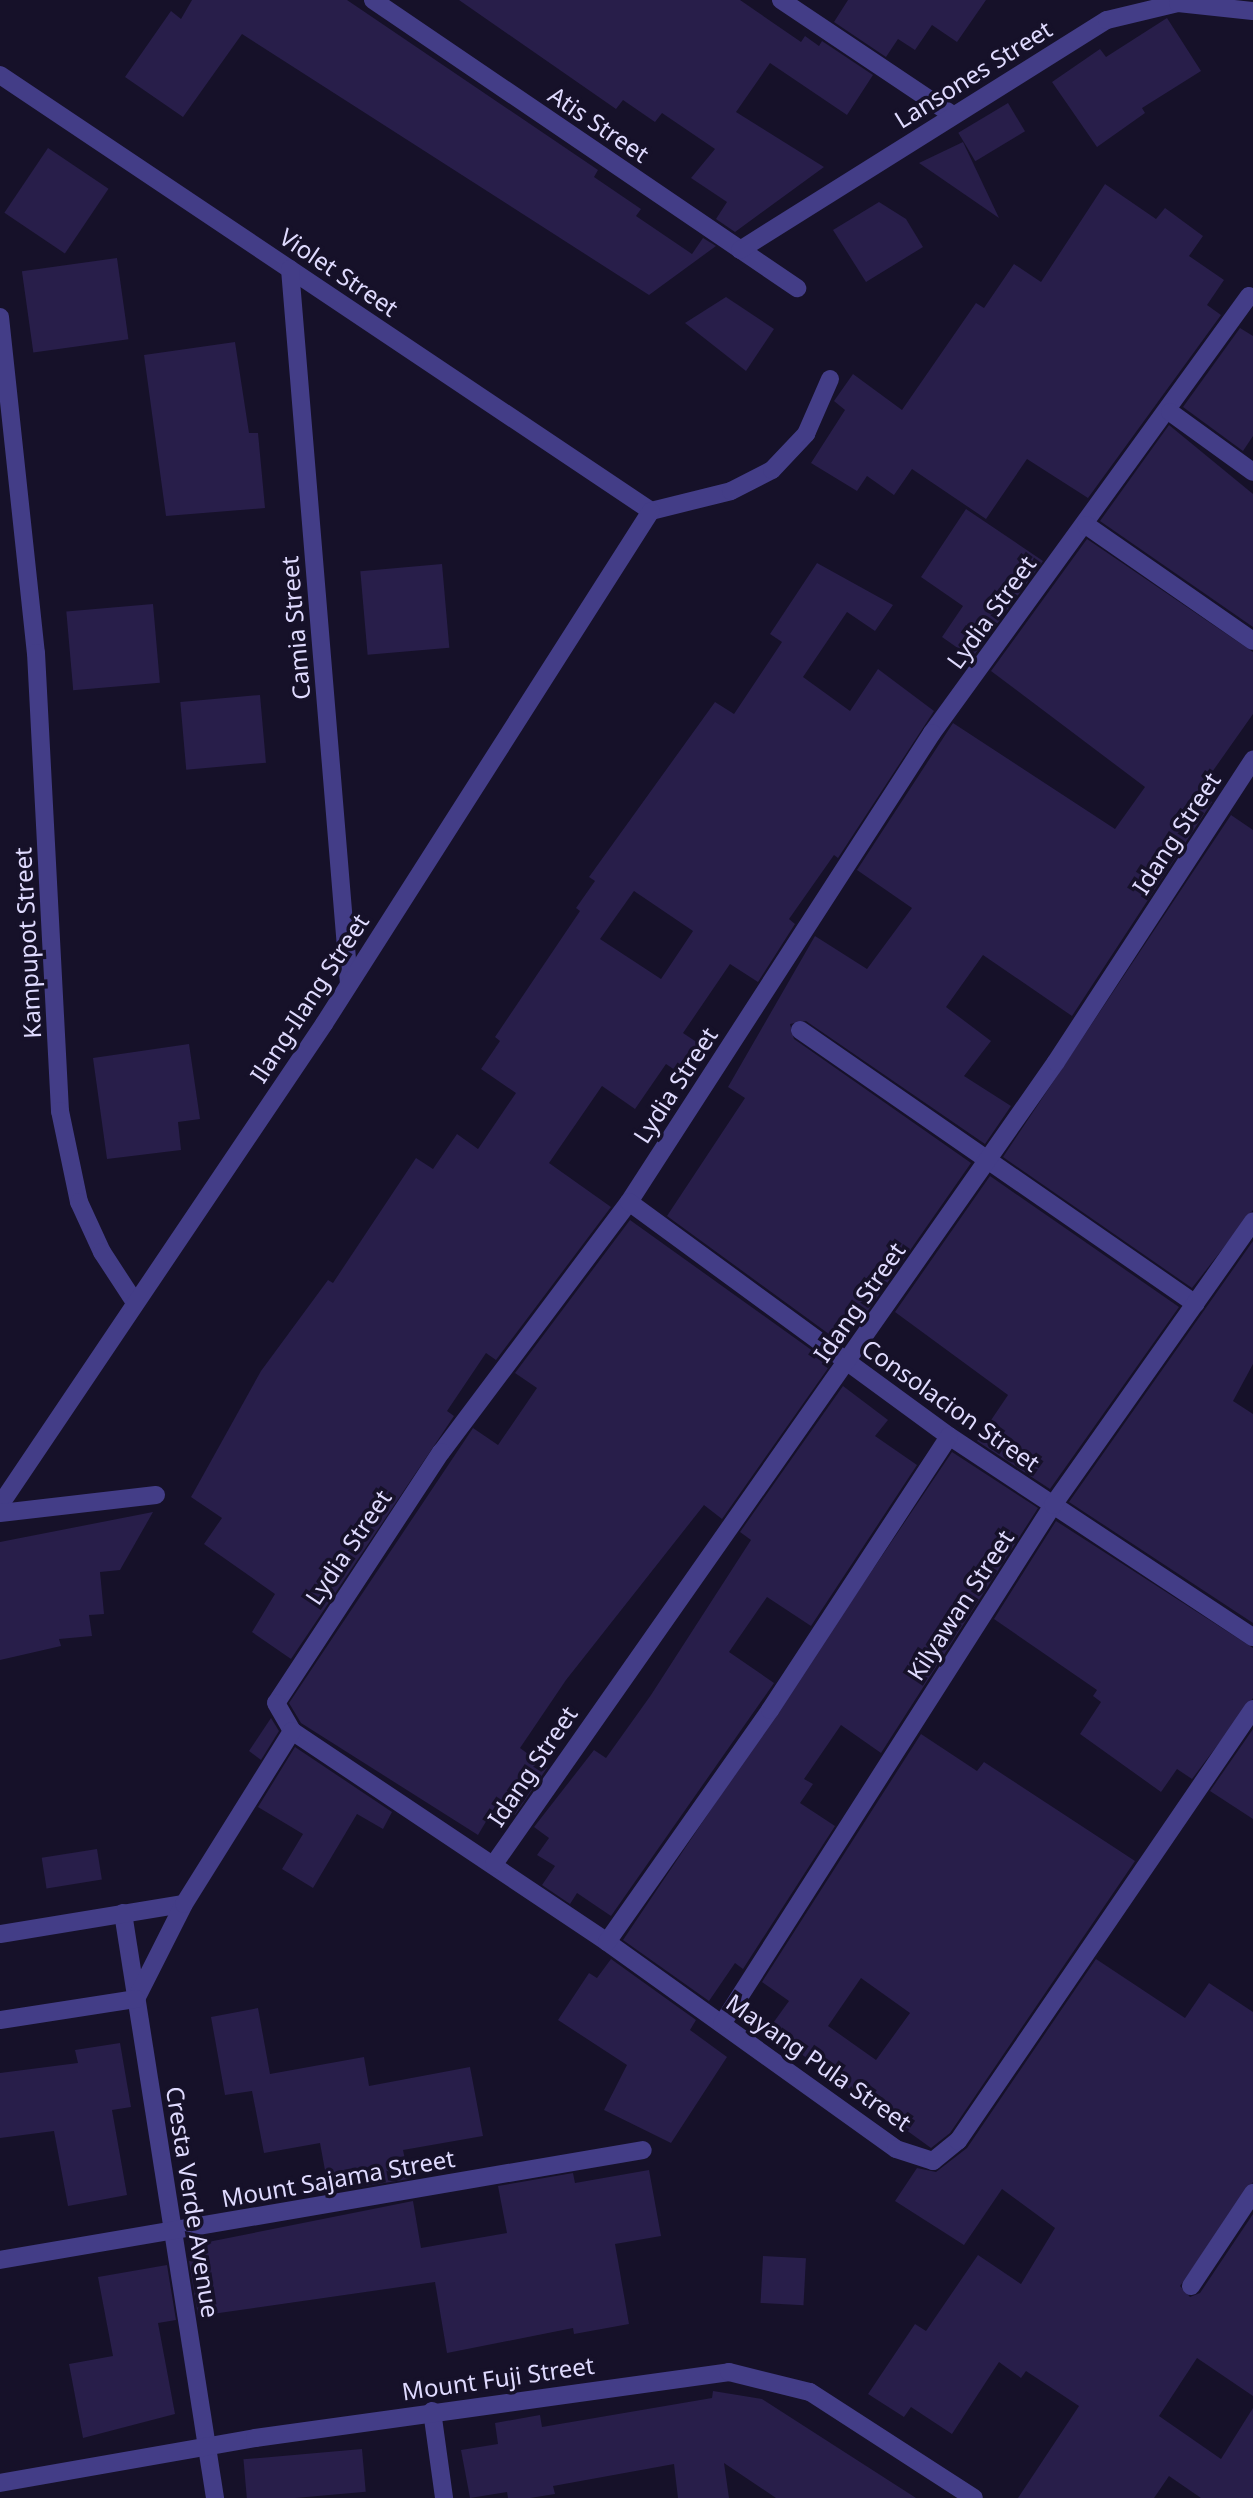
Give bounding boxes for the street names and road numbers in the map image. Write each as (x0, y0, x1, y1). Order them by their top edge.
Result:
street label: Lansones Street (889, 14, 1057, 134)
street label: Atis Street (543, 80, 655, 168)
street label: Violet Street (274, 222, 404, 322)
street label: Lydia Street (940, 550, 1042, 674)
street label: Camia Street (274, 555, 316, 701)
street label: Idang Street (1126, 767, 1226, 899)
street label: Kampupot Street (8, 847, 46, 1039)
street label: Ilang-Ilang Street (244, 908, 374, 1088)
street label: Lydia Street (627, 1022, 723, 1148)
street label: Idang Street (807, 1237, 911, 1367)
street label: Consolacion Street (857, 1333, 1045, 1477)
street label: Lydia Street (299, 1484, 397, 1610)
street label: Kilyawan Street (901, 1524, 1019, 1686)
street label: Idang Street (481, 1700, 583, 1832)
street label: Mayang Pula Street (721, 1987, 917, 2137)
street label: Cresta Verde Avenue (160, 2084, 226, 2320)
street label: Mount Sajama Street (219, 2143, 457, 2213)
street label: Mount Fuji Street (400, 2350, 596, 2406)

